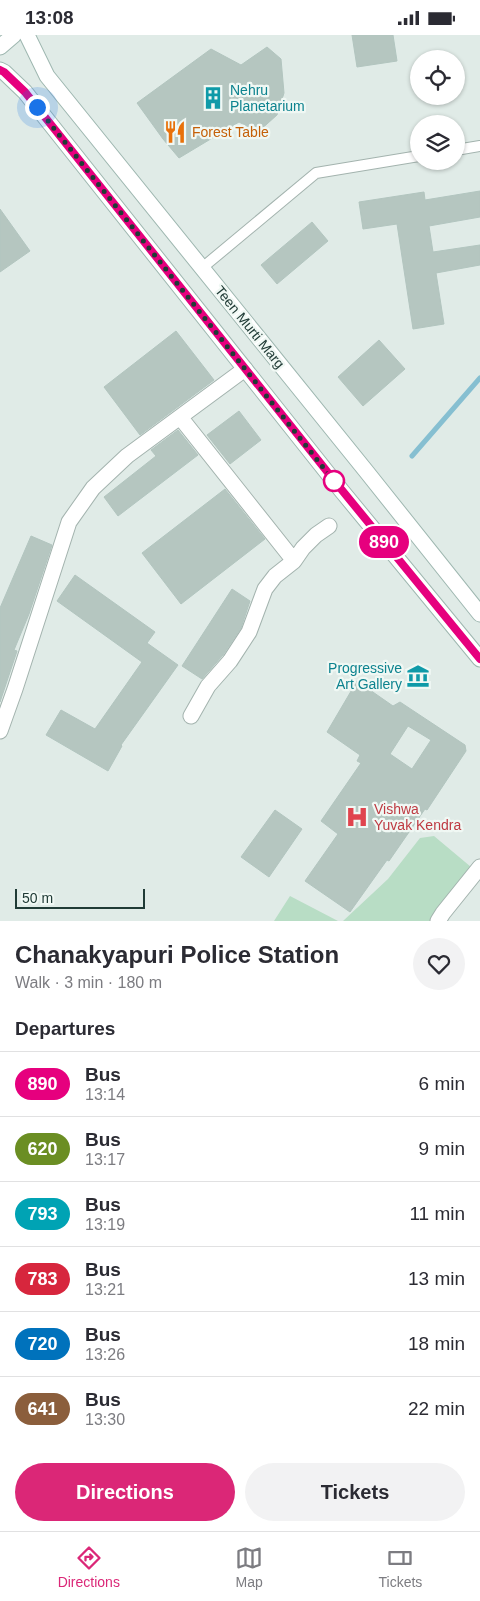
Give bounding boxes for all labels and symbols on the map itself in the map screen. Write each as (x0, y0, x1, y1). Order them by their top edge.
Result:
place label: Nehru Planetarium (230, 82, 305, 114)
building icon: Nehru Planetarium (200, 85, 226, 111)
your location (25, 95, 50, 120)
restaurant icon: Forest Table (162, 119, 188, 145)
place label: Forest Table (192, 124, 269, 140)
street label: Teen Murti Marg (212, 283, 288, 371)
unlabelled marker (323, 470, 345, 492)
line badge: 890 (355, 526, 413, 558)
place label: Progressive Art Gallery (328, 660, 402, 692)
museum icon: Progressive Art Gallery (405, 663, 431, 689)
place label: Vishwa Yuvak Kendra (374, 801, 461, 833)
hospital icon: Vishwa Yuvak Kendra (344, 804, 370, 830)
scale bar (15, 886, 145, 909)

